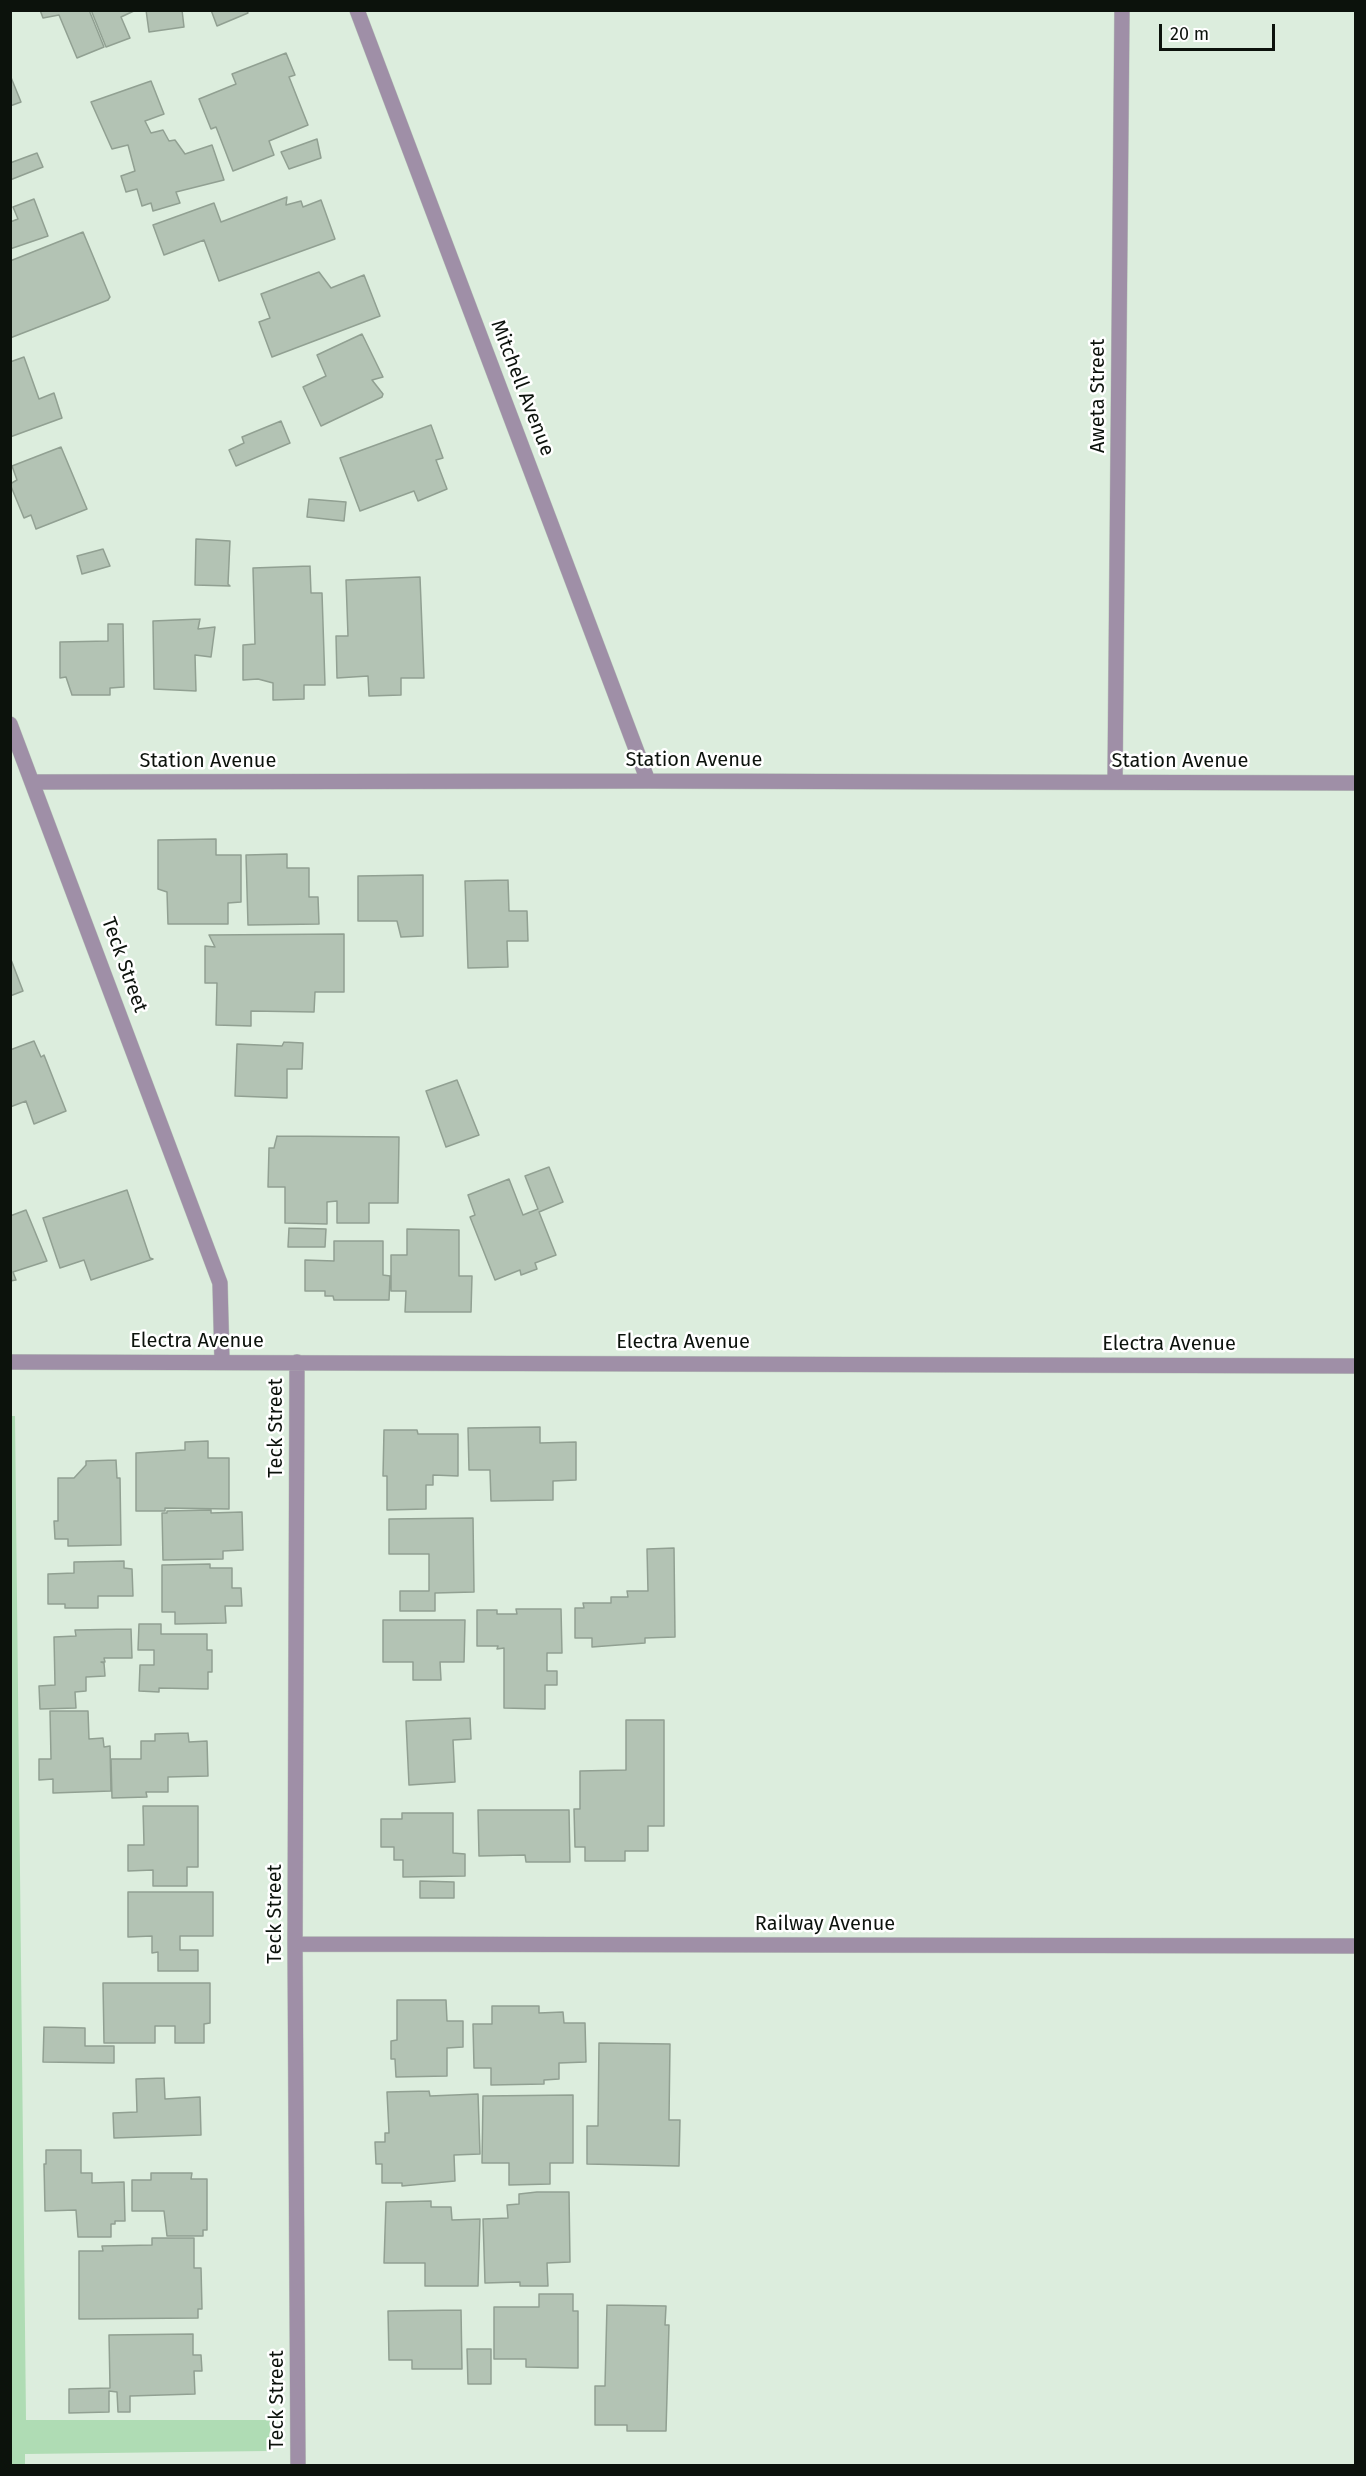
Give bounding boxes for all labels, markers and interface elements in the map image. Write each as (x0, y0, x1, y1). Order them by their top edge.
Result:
scale bar (1162, 12, 1278, 50)
text: 20 m (1170, 23, 1209, 45)
street label: Mitchell Avenue (485, 317, 559, 459)
street label: Aweta Street (1086, 339, 1110, 453)
street label: Station Avenue (626, 748, 762, 772)
street label: Station Avenue (140, 749, 276, 773)
street label: Station Avenue (1112, 749, 1248, 773)
street label: Teck Street (96, 914, 152, 1016)
street label: Electra Avenue (130, 1329, 264, 1353)
street label: Electra Avenue (616, 1330, 750, 1354)
street label: Electra Avenue (1102, 1332, 1236, 1356)
street label: Teck Street (264, 1378, 288, 1478)
street label: Teck Street (263, 1864, 287, 1964)
street label: Railway Avenue (755, 1912, 895, 1936)
street label: Teck Street (265, 2350, 289, 2450)

